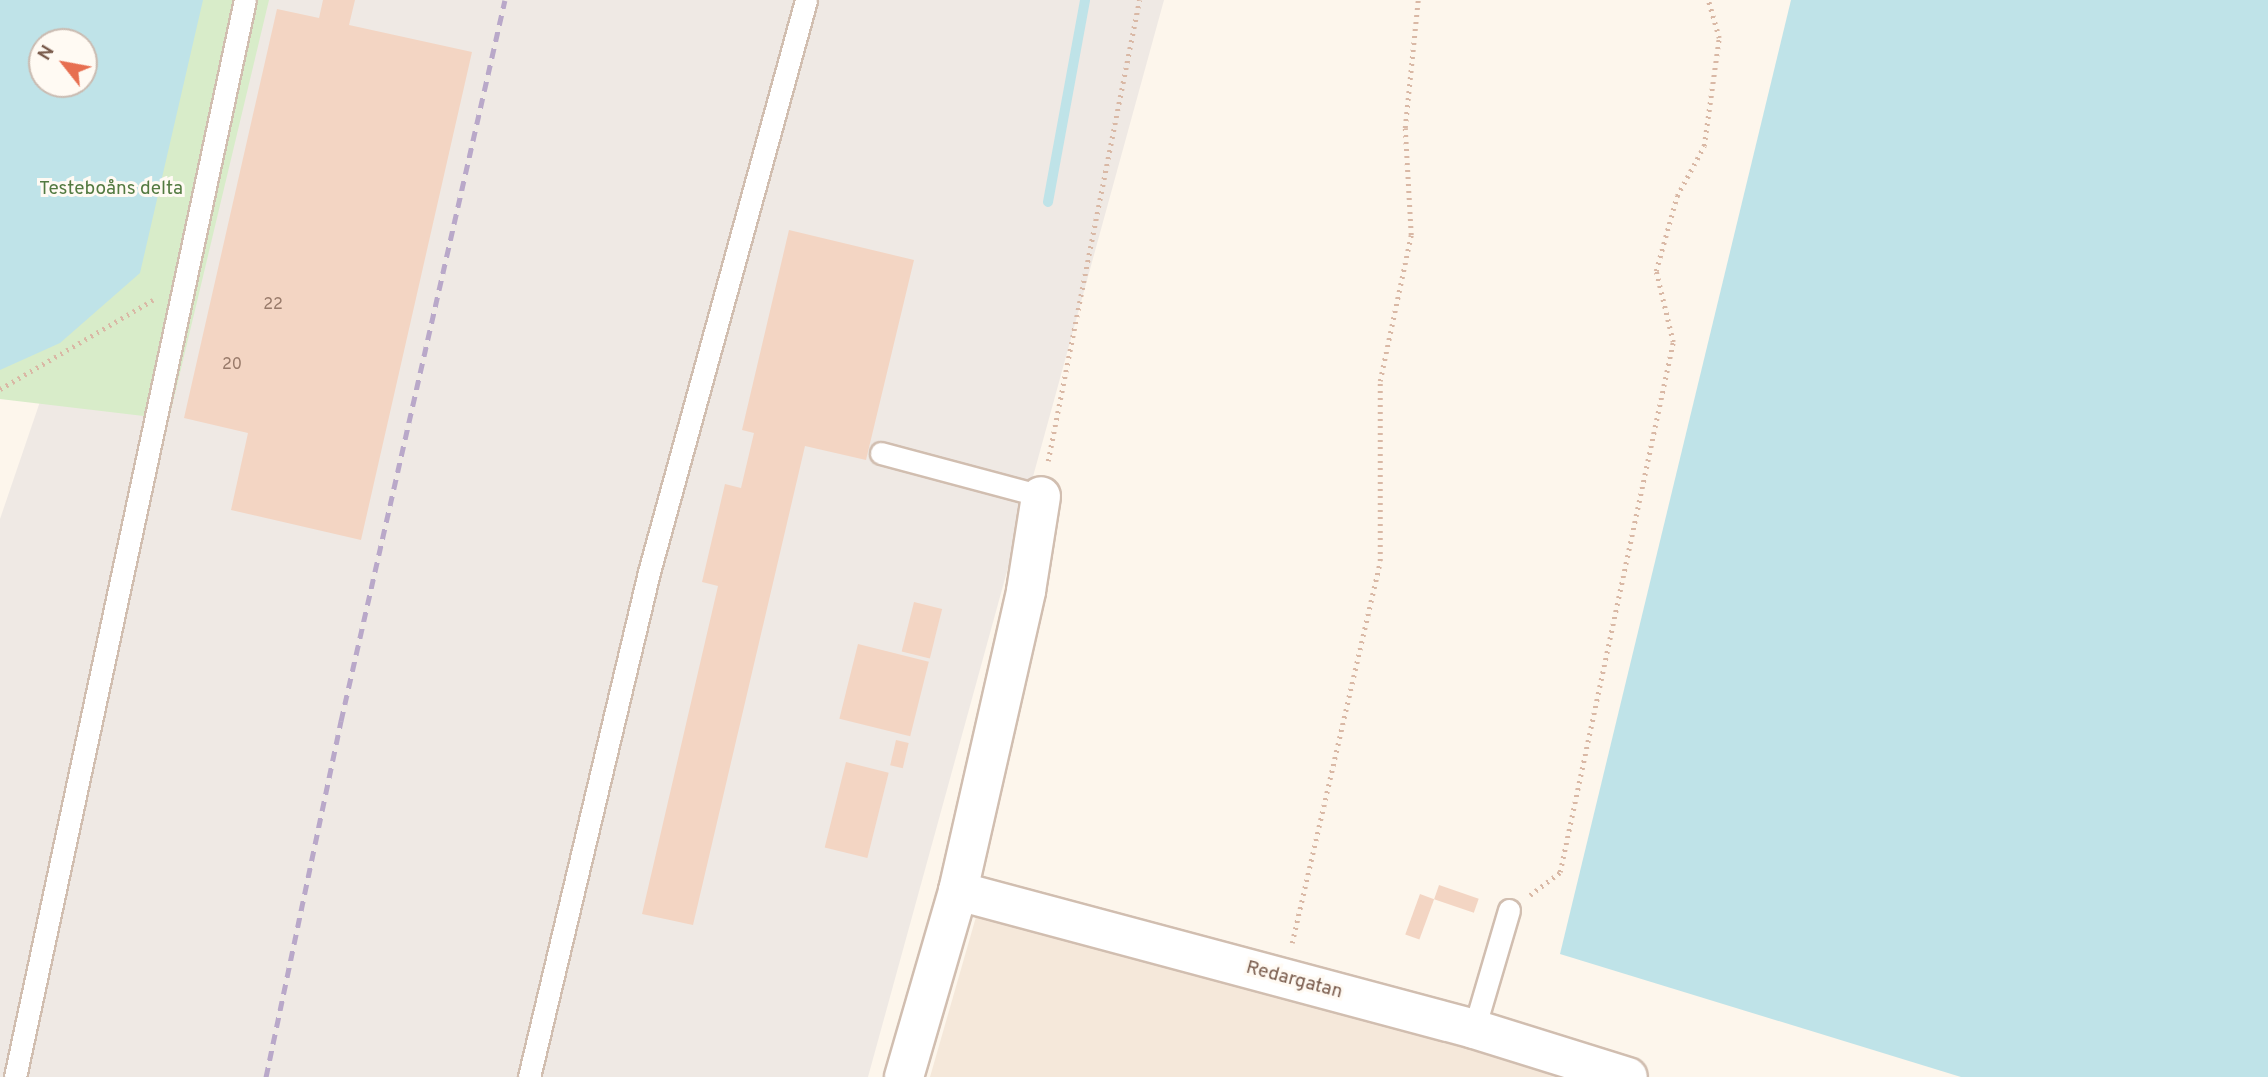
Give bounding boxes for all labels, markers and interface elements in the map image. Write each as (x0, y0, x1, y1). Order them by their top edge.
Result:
north arrow (28, 28, 98, 98)
text: N (33, 41, 61, 65)
park label: Testeboåns delta (39, 179, 183, 201)
house number: 22 (263, 295, 283, 315)
house number: 20 (222, 355, 242, 375)
street label: Redargatan (1243, 957, 1345, 1005)

